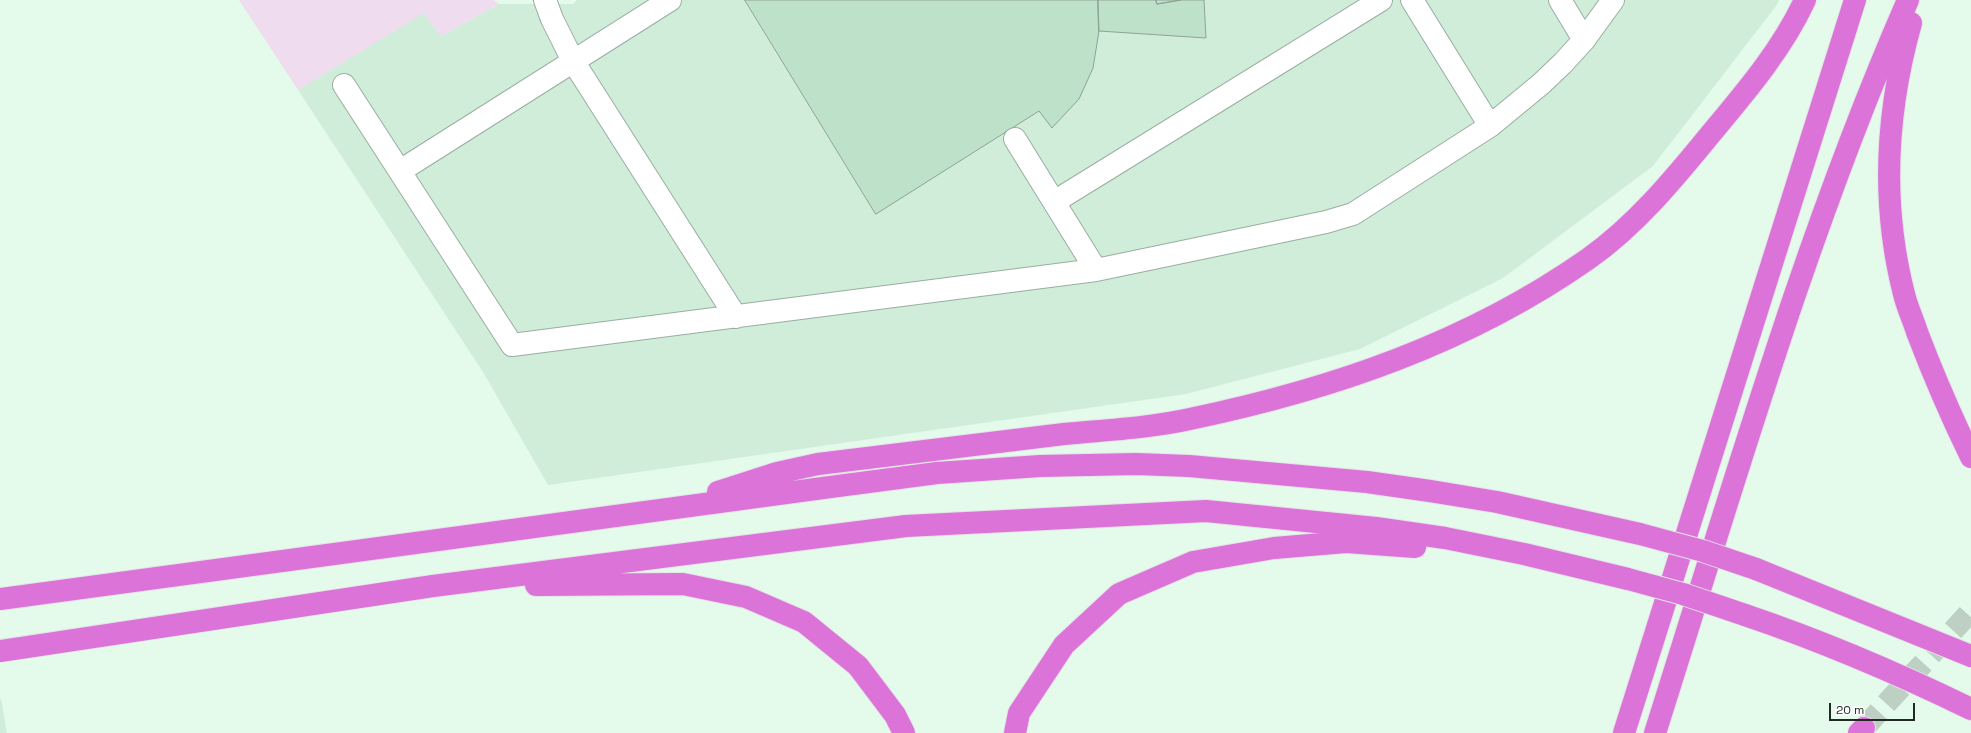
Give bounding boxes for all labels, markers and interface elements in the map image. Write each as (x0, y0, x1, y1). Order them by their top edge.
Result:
scale bar (1831, 695, 1917, 721)
text: 20 m (1836, 702, 1864, 718)

